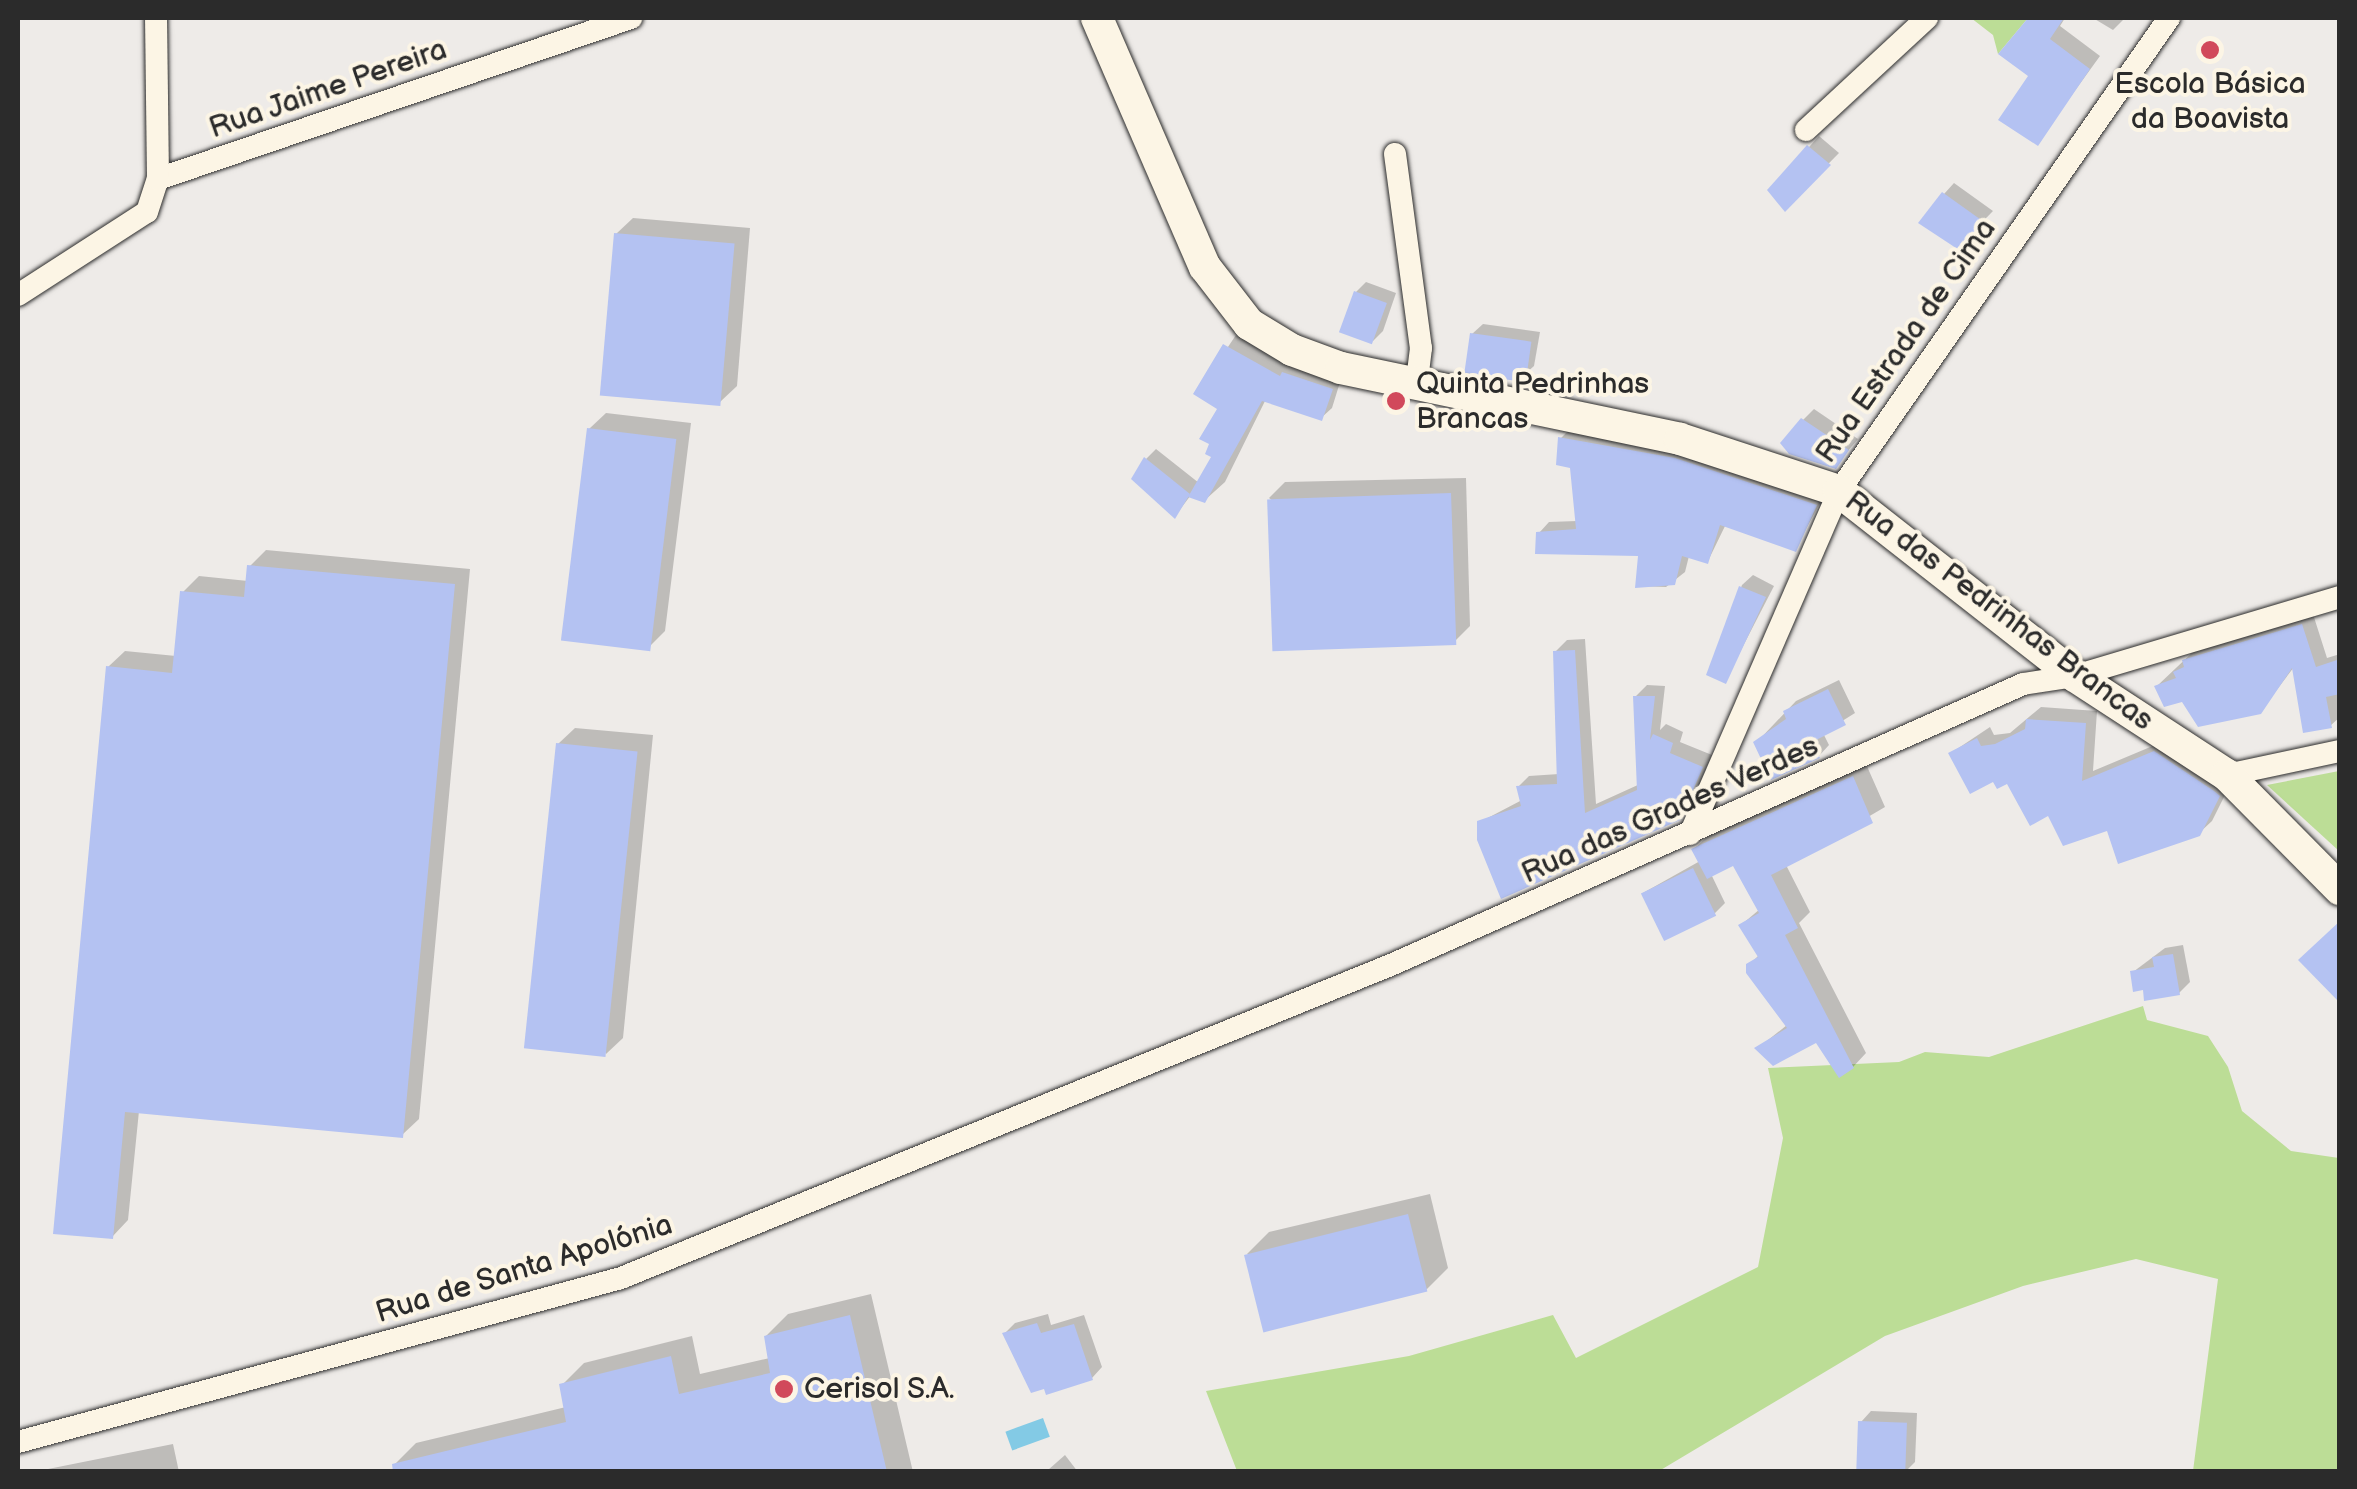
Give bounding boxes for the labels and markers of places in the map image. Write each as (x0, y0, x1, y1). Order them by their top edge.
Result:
marker: Escola Básica da Boavista (2199, 39, 2221, 61)
place label: Escola Básica da Boavista (2114, 66, 2306, 136)
place label: Quinta Pedrinhas Brancas (1416, 366, 1649, 436)
marker: Quinta Pedrinhas Brancas (1385, 390, 1407, 412)
place label: Cerisol S.A. (804, 1371, 955, 1407)
marker: Cerisol S.A. (773, 1378, 795, 1400)

